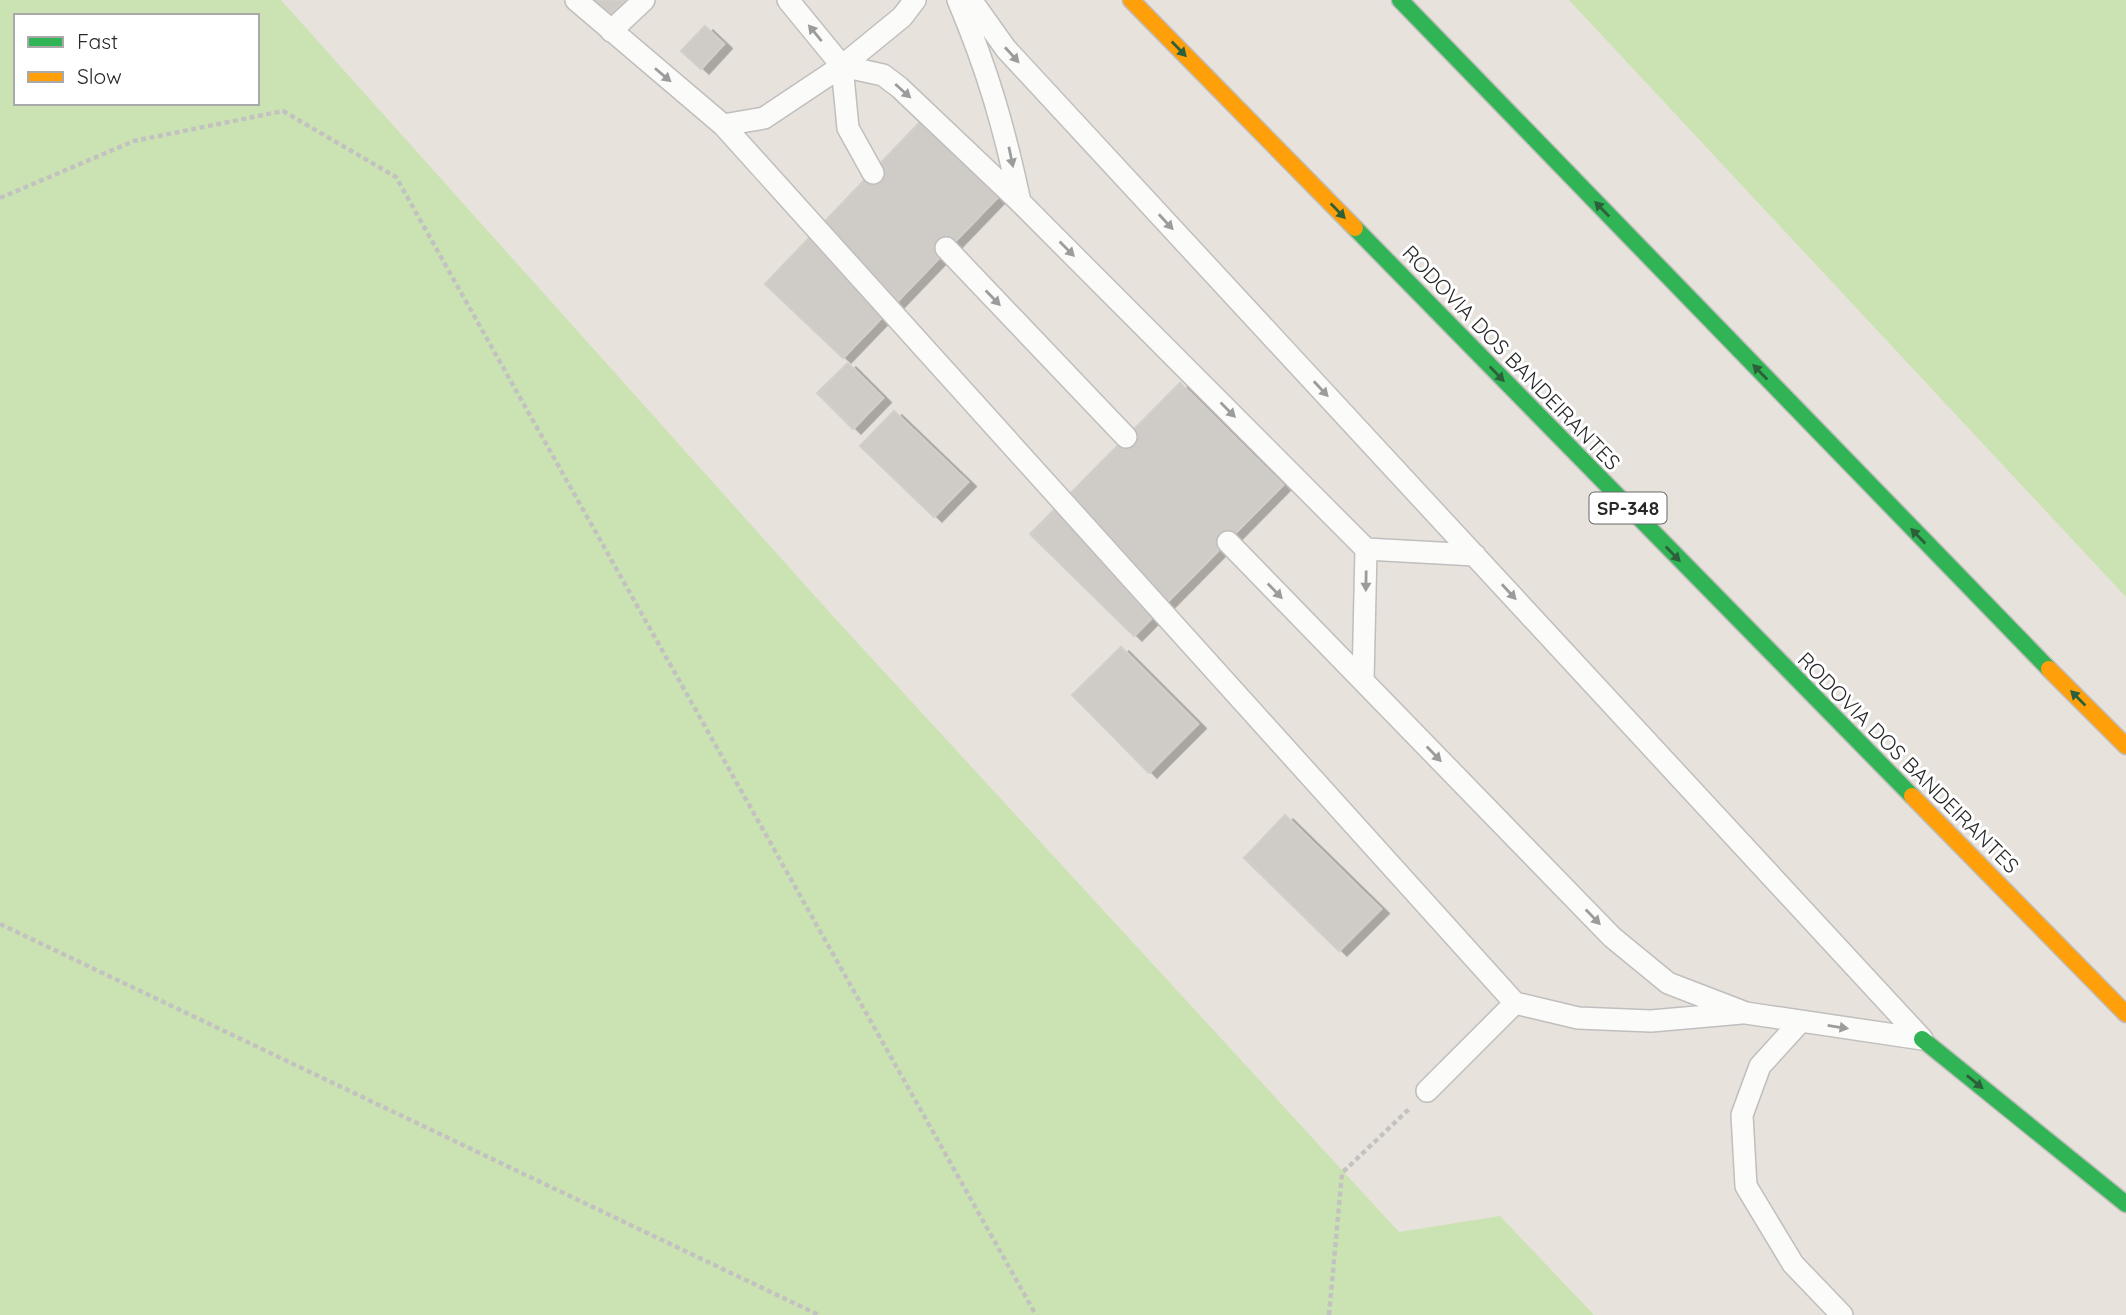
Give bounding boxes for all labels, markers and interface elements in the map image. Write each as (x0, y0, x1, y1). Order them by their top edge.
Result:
legend (14, 14, 259, 105)
one-way arrow (808, 25, 823, 42)
text: Fast (77, 28, 118, 54)
one-way arrow (1171, 40, 1187, 57)
one-way arrow (1004, 46, 1020, 64)
text: Slow (77, 63, 122, 89)
one-way arrow (655, 67, 672, 82)
one-way arrow (895, 83, 912, 99)
one-way arrow (1005, 146, 1016, 168)
one-way arrow (1593, 200, 1610, 217)
one-way arrow (1330, 203, 1347, 220)
one-way arrow (1158, 213, 1174, 230)
one-way arrow (1059, 240, 1075, 257)
street label: RODOVIA DOS BANDEIRANTES (1397, 240, 1626, 475)
one-way arrow (985, 289, 1001, 306)
one-way arrow (1753, 364, 1769, 381)
one-way arrow (1489, 365, 1505, 382)
one-way arrow (1313, 380, 1329, 398)
one-way arrow (1219, 402, 1236, 418)
road number: SP-348 (1590, 492, 1666, 524)
one-way arrow (1910, 527, 1927, 544)
one-way arrow (1665, 546, 1682, 563)
one-way arrow (1360, 570, 1372, 592)
one-way arrow (1267, 582, 1283, 599)
one-way arrow (1500, 583, 1516, 600)
street label: RODOVIA DOS BANDEIRANTES (1793, 646, 2025, 878)
one-way arrow (2070, 690, 2086, 707)
one-way arrow (1425, 745, 1441, 762)
one-way arrow (1584, 908, 1600, 925)
one-way arrow (1827, 1021, 1849, 1032)
one-way arrow (1965, 1075, 1983, 1090)

